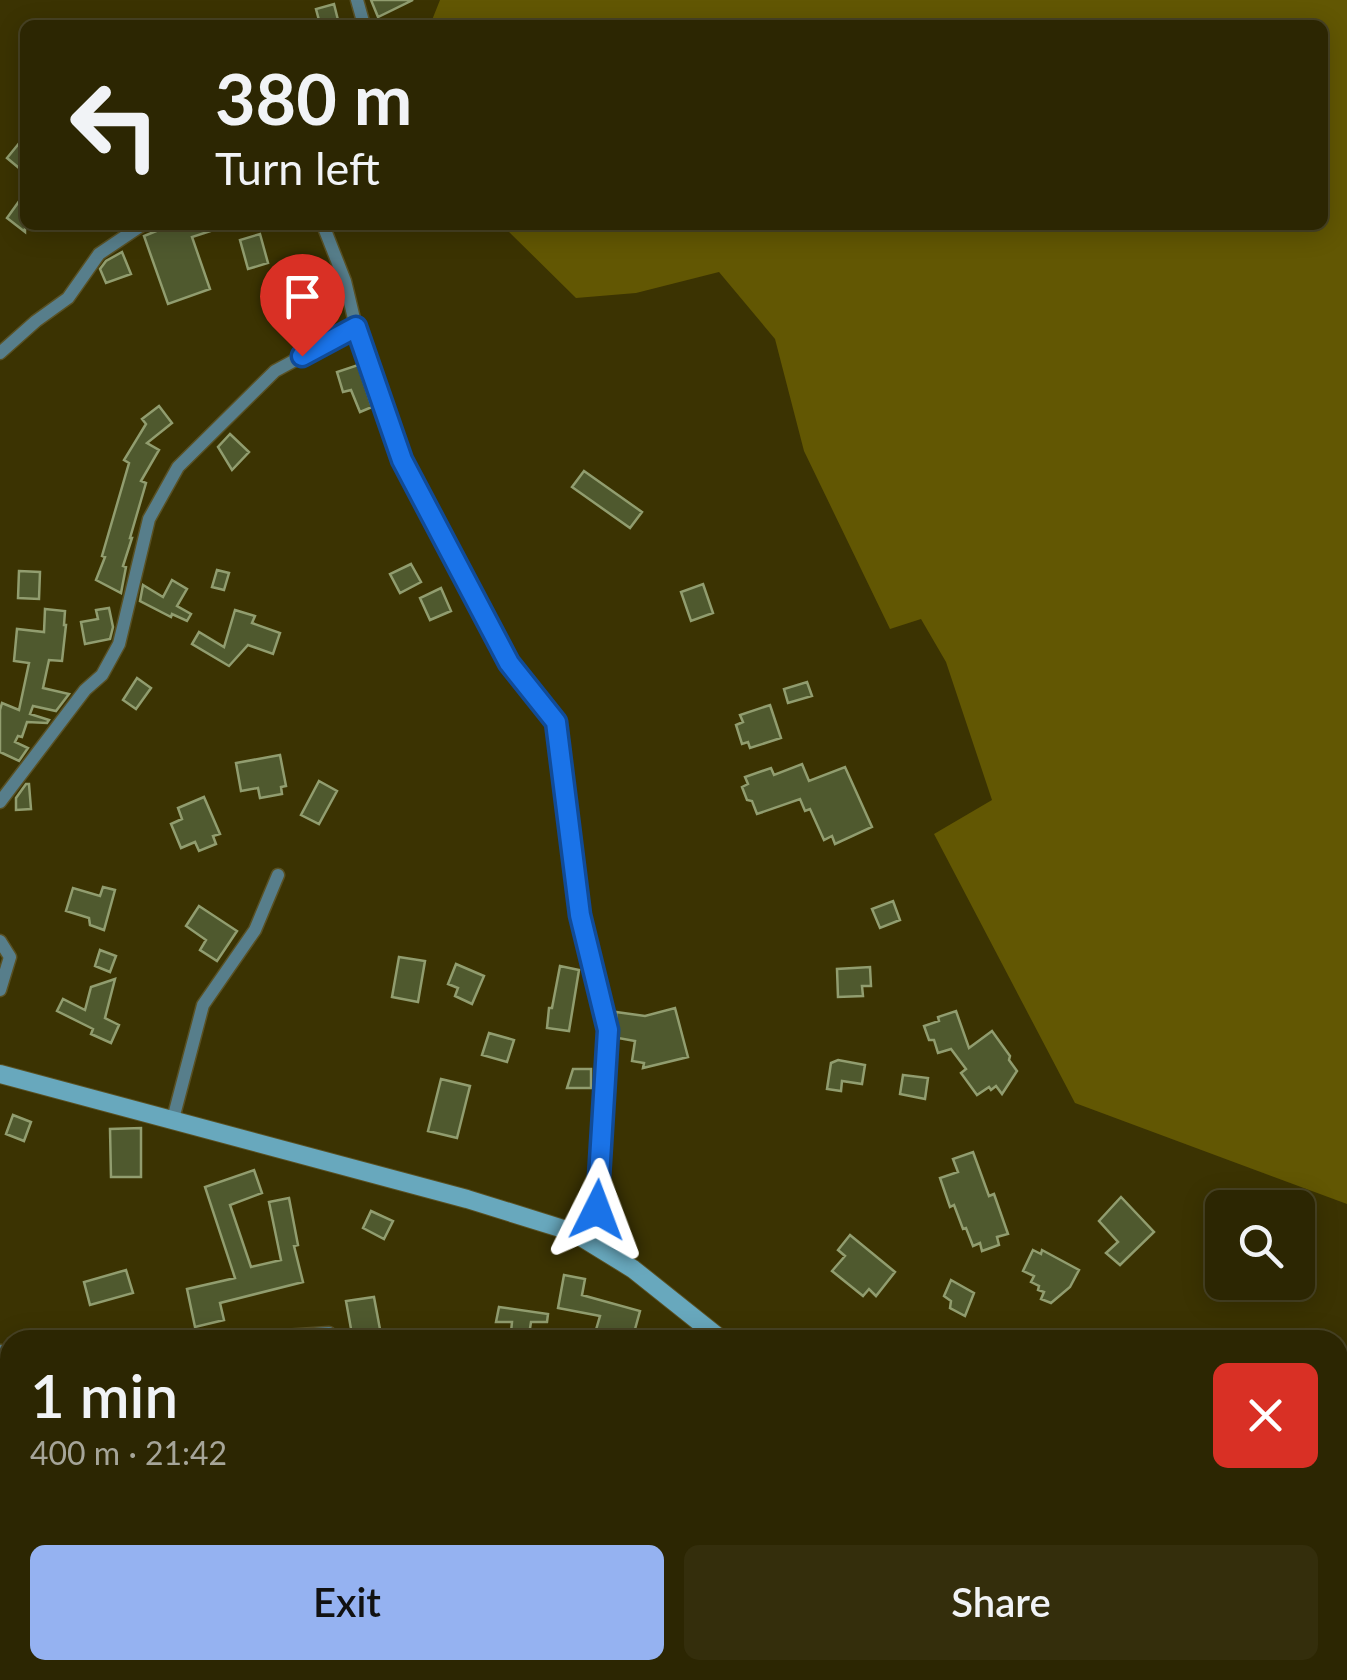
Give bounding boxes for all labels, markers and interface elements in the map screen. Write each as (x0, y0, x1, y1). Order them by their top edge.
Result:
text: 380 m (215, 56, 412, 140)
icon: left (50, 60, 180, 190)
text: Turn left (215, 141, 380, 195)
pin (260, 254, 345, 357)
icon: arrive (275, 269, 330, 324)
position arrow (545, 1158, 649, 1262)
map controls (1205, 1190, 1315, 1300)
button: search (1205, 1190, 1315, 1300)
text: 1 min (30, 1359, 178, 1431)
button: close (1213, 1363, 1318, 1468)
text: 400 m · 21:42 (30, 1433, 227, 1472)
button: Exit (30, 1545, 664, 1660)
button: Share (684, 1545, 1318, 1660)

